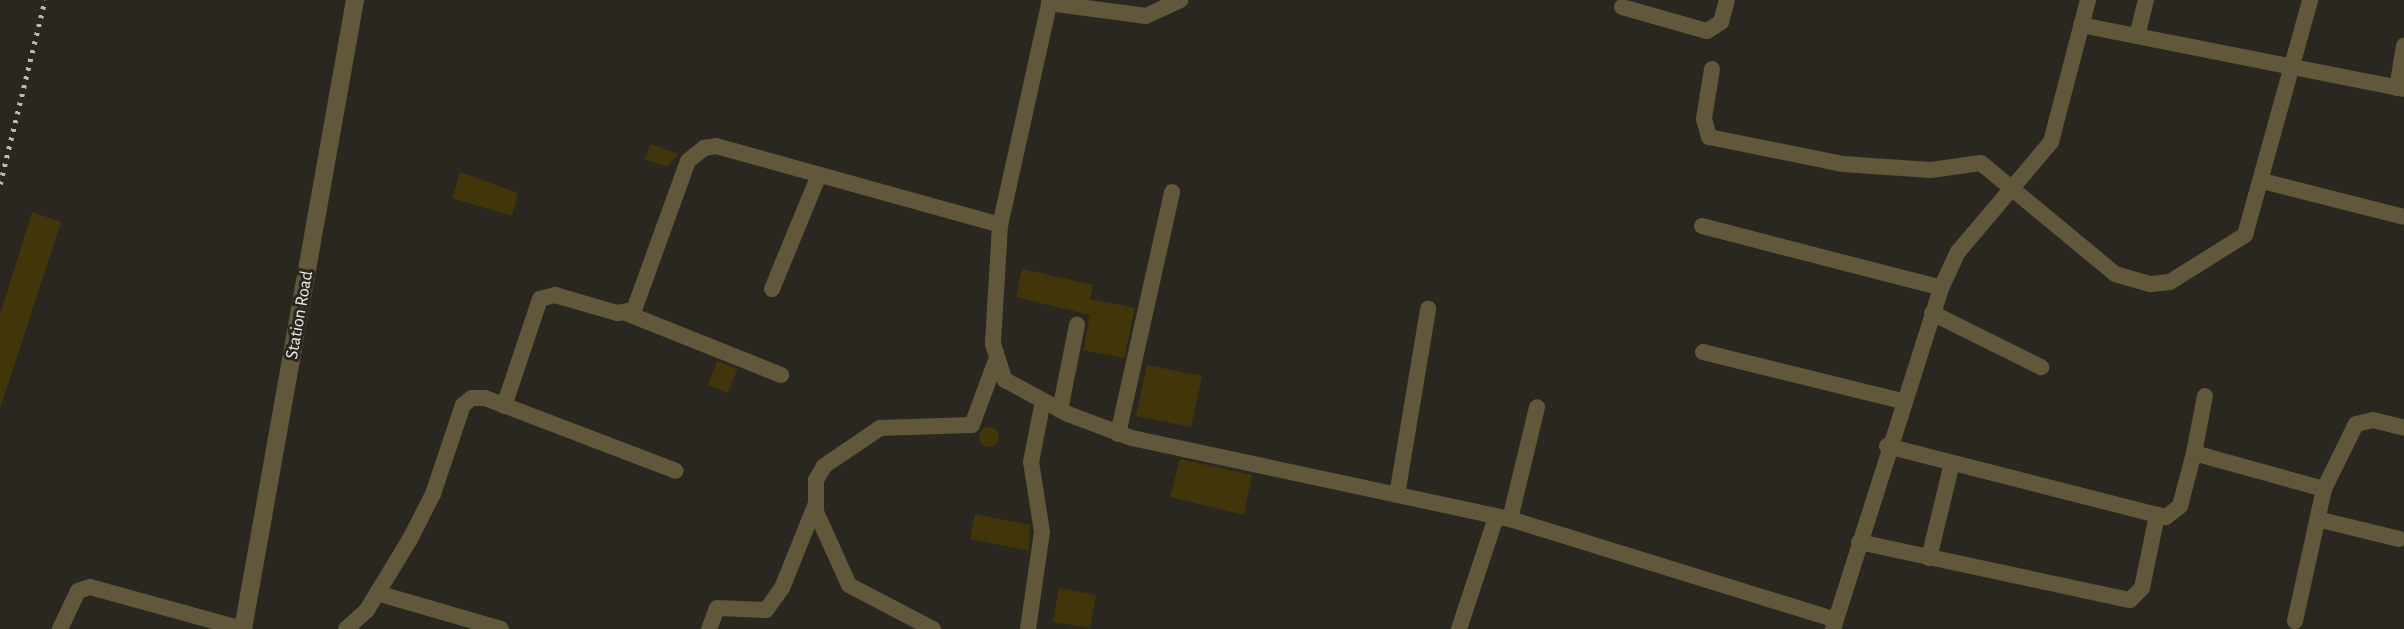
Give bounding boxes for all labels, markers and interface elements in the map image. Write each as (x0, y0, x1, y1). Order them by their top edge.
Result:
street label: Station Road (282, 269, 318, 361)

